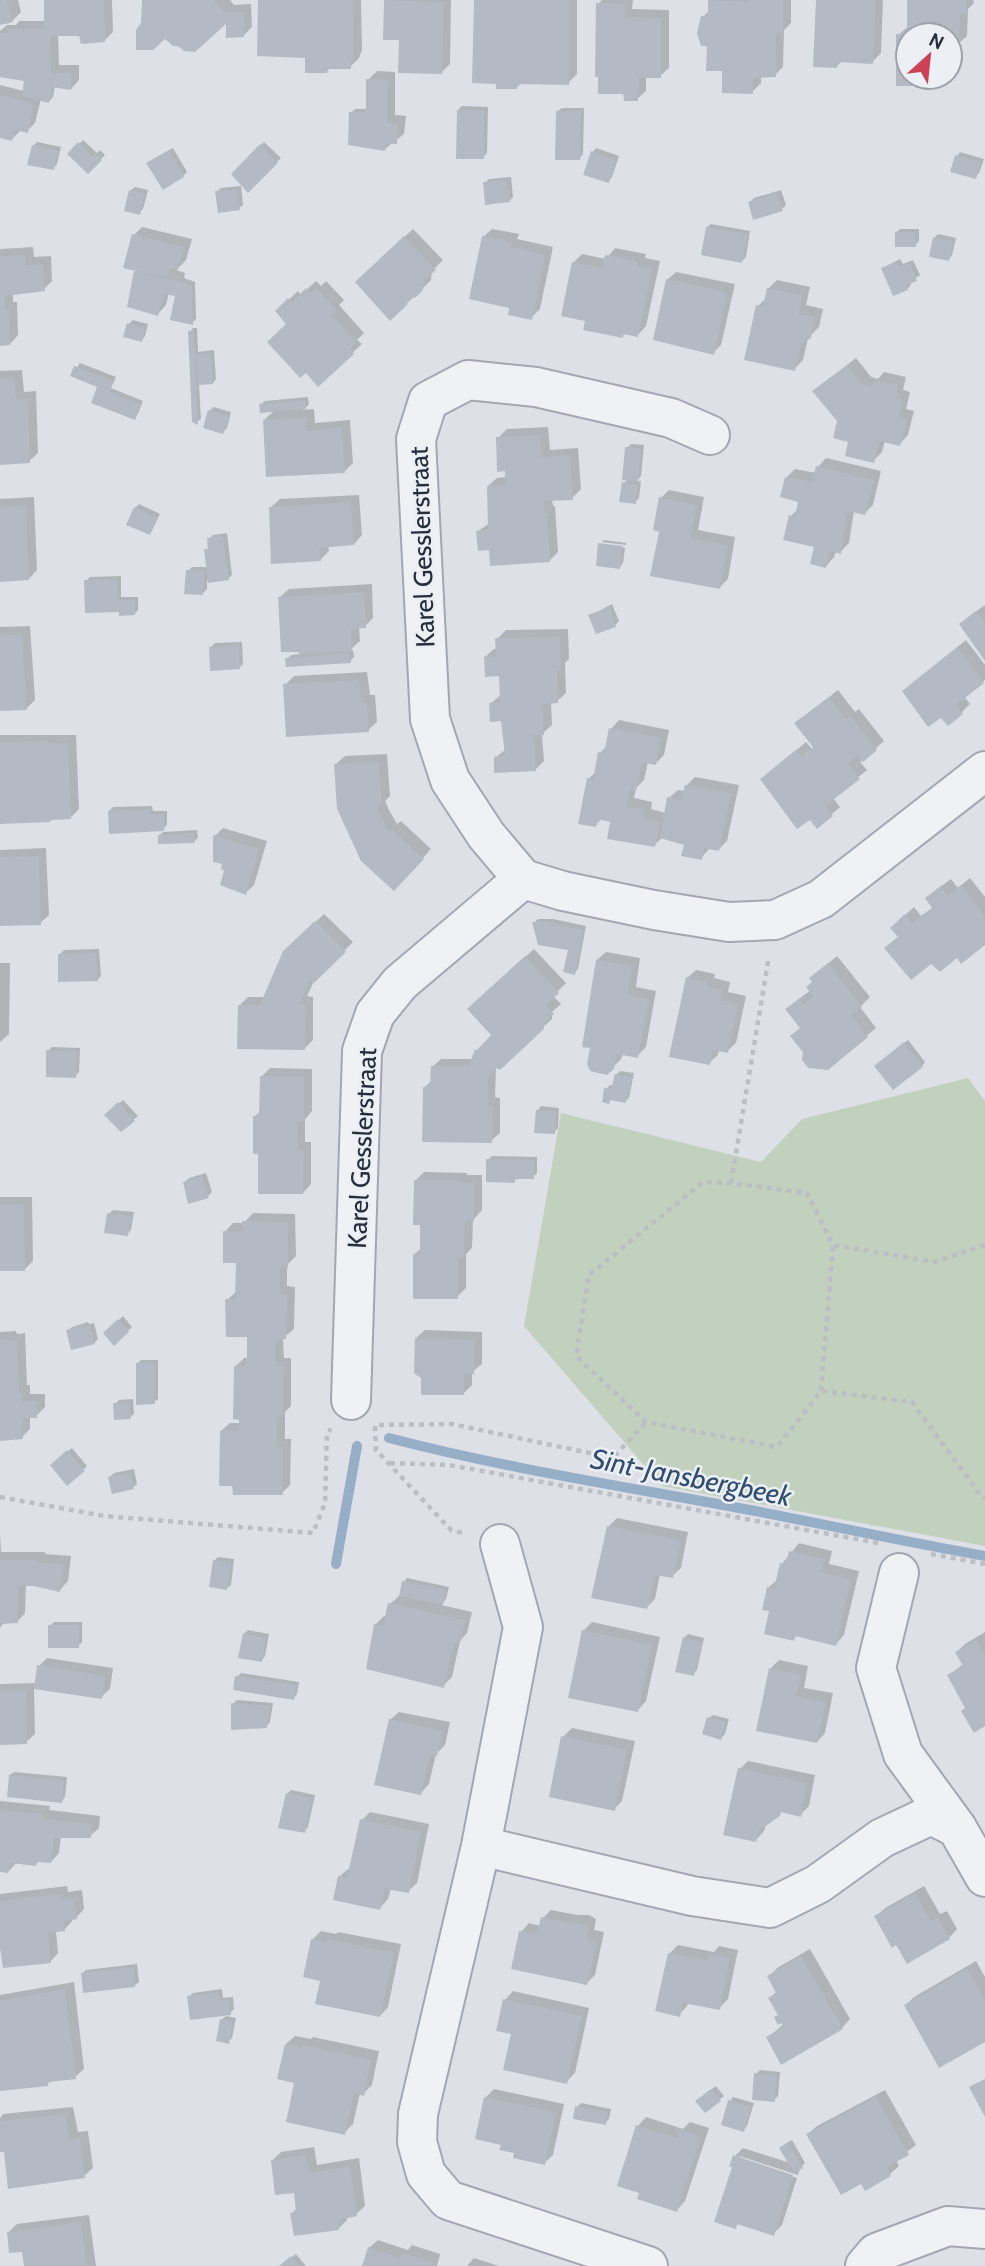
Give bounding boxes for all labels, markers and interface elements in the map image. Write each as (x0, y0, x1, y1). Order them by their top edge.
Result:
north arrow (894, 21, 964, 91)
text: N (925, 28, 948, 55)
street label: Karel Gesslerstraat (402, 446, 441, 648)
street label: Karel Gesslerstraat (341, 1047, 383, 1249)
water label: Sint-Jansbergbeek (588, 1441, 795, 1513)

